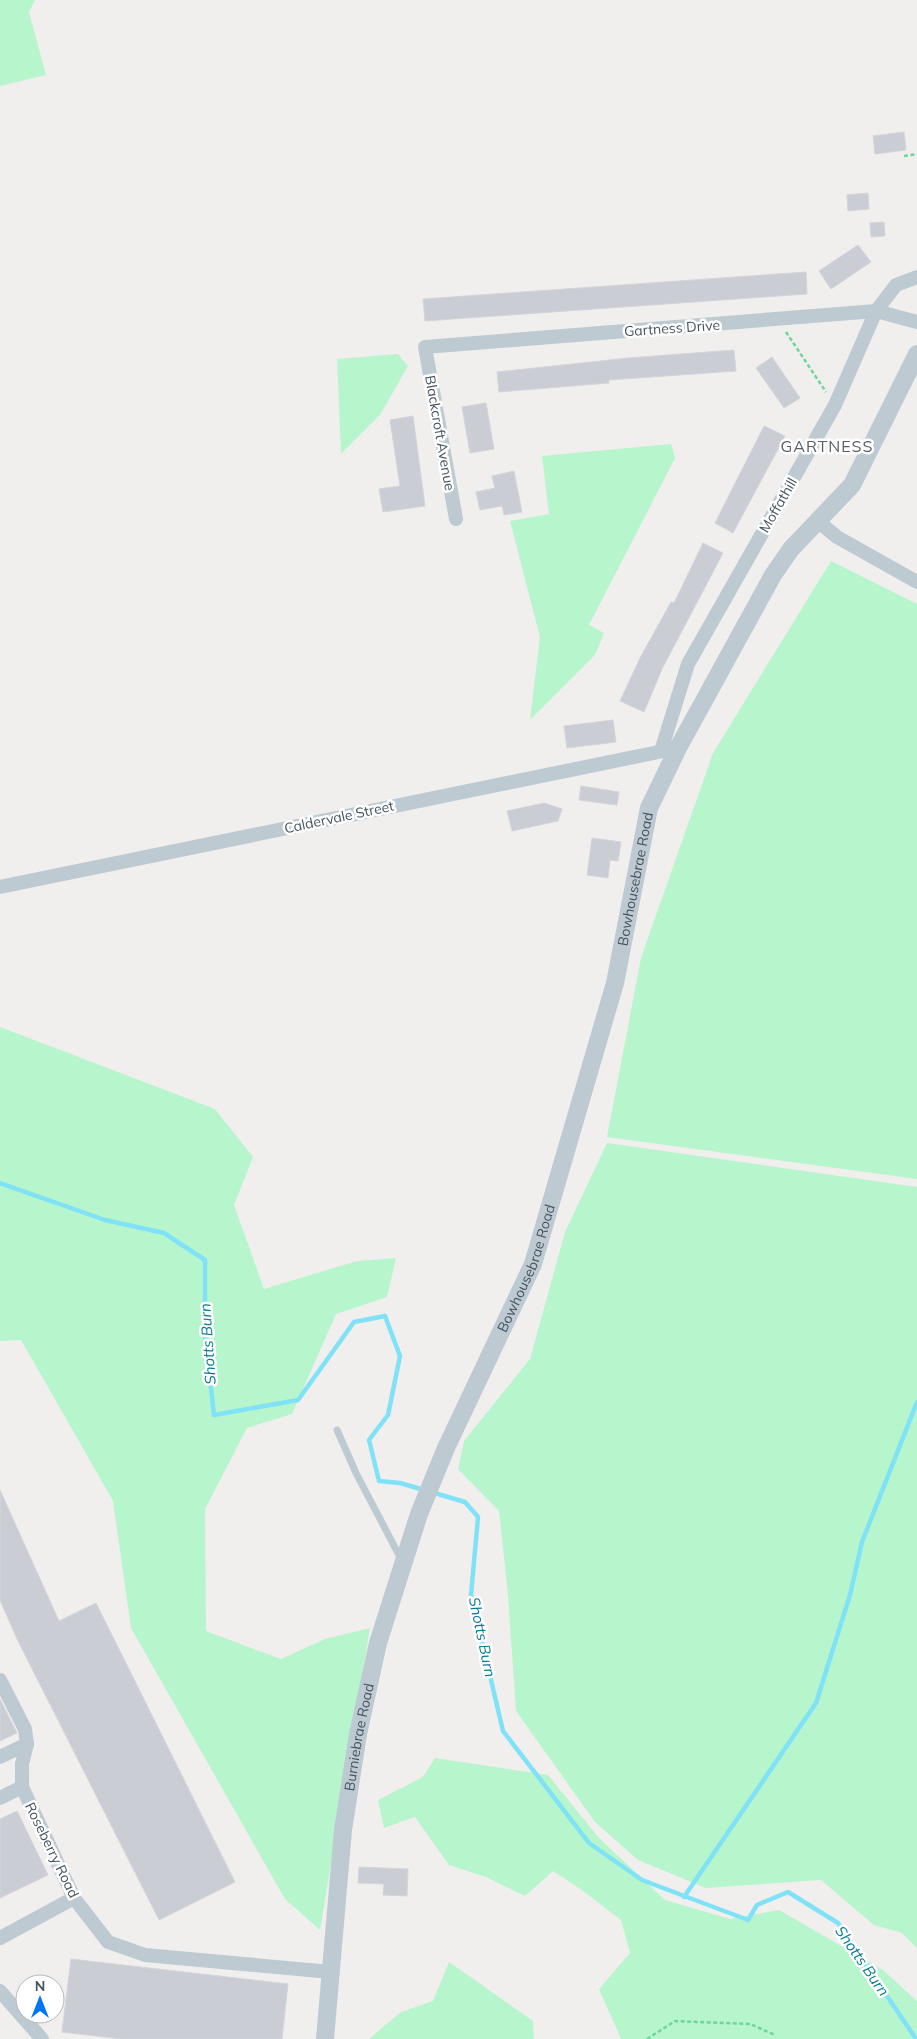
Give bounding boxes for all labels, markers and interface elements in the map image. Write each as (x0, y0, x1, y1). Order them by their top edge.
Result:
street label: Gartness Drive (623, 316, 721, 340)
street label: Blackcroft Avenue (421, 374, 459, 492)
district label: GARTNESS (780, 436, 874, 456)
street label: Moffathill (755, 474, 801, 536)
street label: Caldervale Street (283, 797, 396, 837)
street label: Bowhousebrae Road (613, 811, 657, 947)
street label: Bowhousebrae Road (493, 1202, 559, 1335)
water label: Shotts Burn (195, 1303, 220, 1385)
water label: Shotts Burn (465, 1595, 500, 1679)
street label: Burniebrae Road (340, 1682, 378, 1792)
street label: Roseberry Road (21, 1799, 83, 1901)
water label: Shotts Burn (831, 1922, 894, 2000)
north arrow (15, 1974, 65, 2024)
text: N (35, 1977, 45, 1995)

